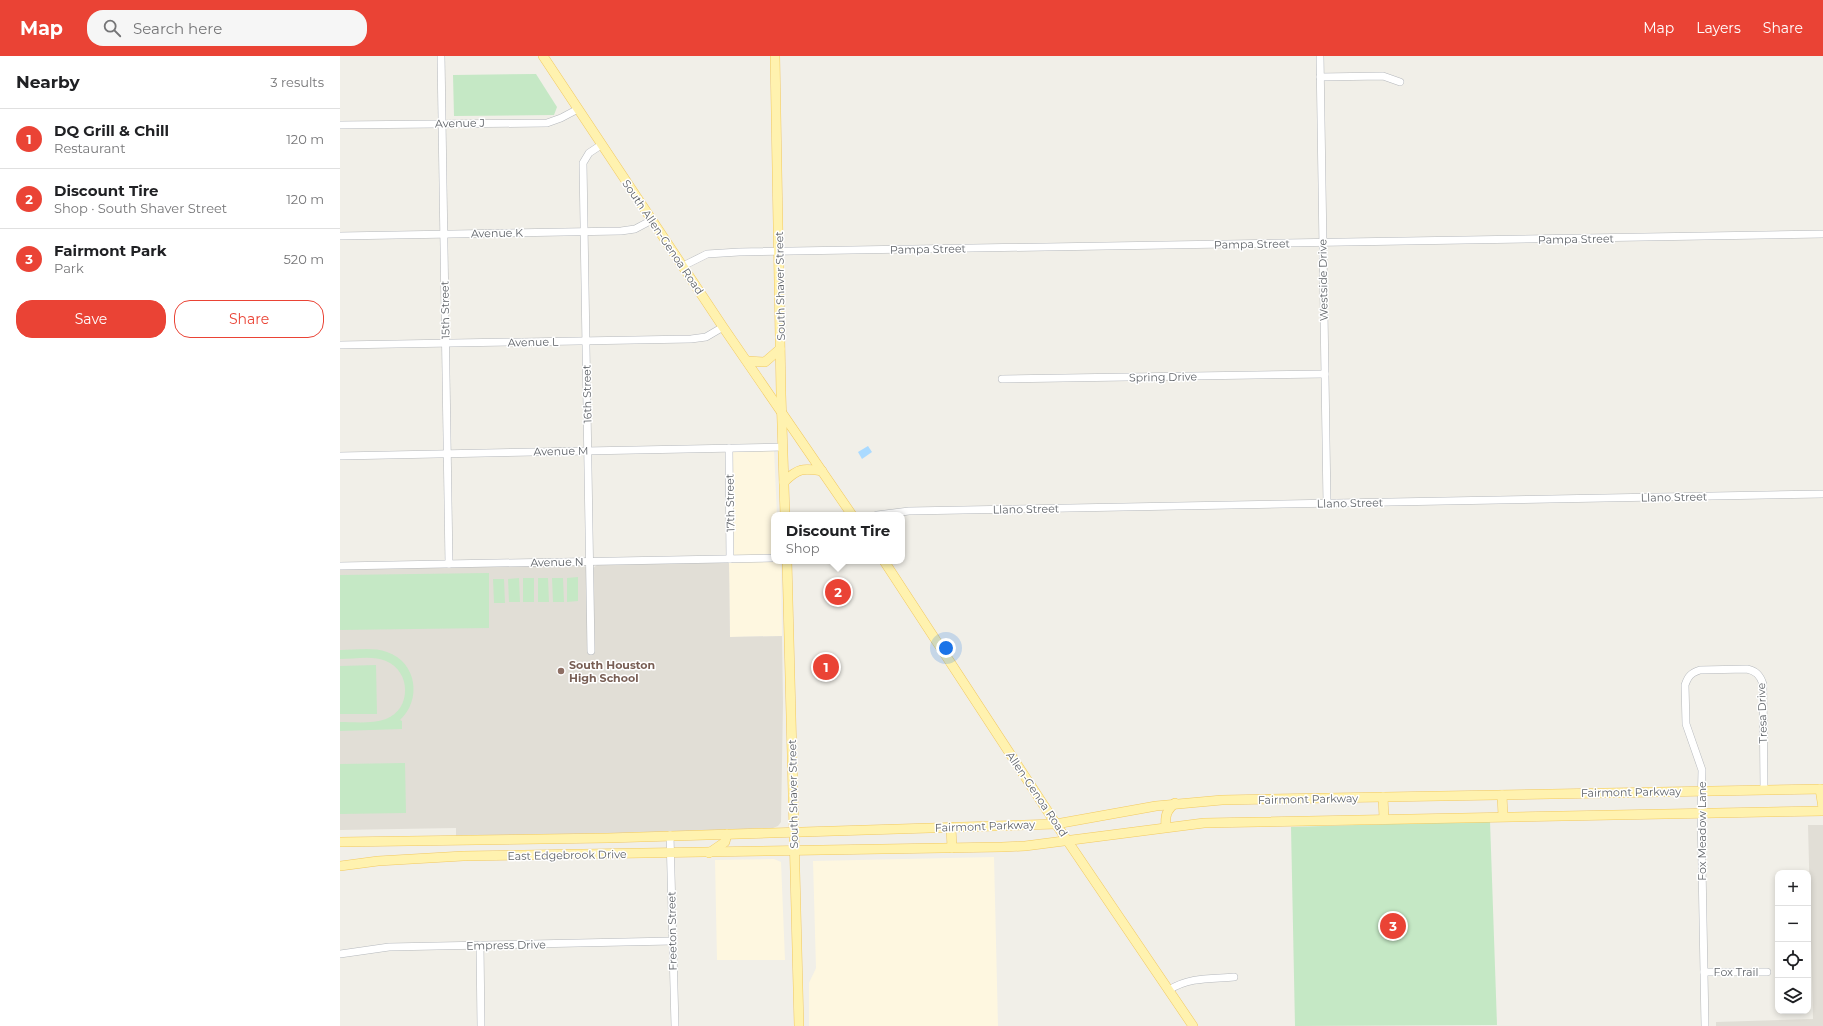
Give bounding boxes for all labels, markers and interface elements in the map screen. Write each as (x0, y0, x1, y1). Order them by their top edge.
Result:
search box (87, 10, 367, 46)
text: Map (20, 17, 63, 40)
icon: search (101, 17, 123, 39)
text: Search here (133, 19, 222, 38)
text: Map (1643, 19, 1674, 37)
text: Layers (1696, 19, 1741, 37)
text: Share (1763, 19, 1803, 37)
text: Nearby (16, 72, 80, 92)
text: 3 results (270, 74, 324, 90)
street label: Avenue J (435, 116, 485, 130)
text: DQ Grill & Chill (54, 121, 169, 140)
text: 1 (26, 131, 32, 147)
text: 120 m (286, 131, 324, 147)
text: Restaurant (54, 140, 125, 156)
street label: South Allen-Genoa Road (619, 177, 707, 297)
text: Discount Tire (54, 181, 158, 200)
text: 2 (25, 191, 33, 207)
text: 120 m (286, 191, 324, 207)
text: Shop · South Shaver Street (54, 200, 227, 216)
street label: Avenue K (471, 226, 523, 240)
street label: South Shaver Street (772, 231, 788, 341)
street label: Pampa Street (1538, 231, 1615, 247)
street label: Pampa Street (1214, 236, 1291, 252)
street label: Westside Drive (1315, 238, 1331, 321)
text: Fairmont Park (54, 241, 167, 260)
street label: Pampa Street (890, 241, 967, 257)
text: 3 (25, 251, 33, 267)
text: 520 m (284, 251, 324, 267)
text: Park (54, 260, 84, 276)
street label: 15th Street (437, 280, 453, 339)
button: Save (16, 300, 166, 338)
button: Share (174, 300, 324, 338)
street label: Avenue L (507, 335, 559, 349)
street label: 16th Street (579, 364, 595, 423)
street label: Spring Drive (1129, 369, 1198, 385)
street label: Avenue M (533, 444, 589, 458)
street label: 17th Street (722, 473, 738, 532)
street label: Llano Street (1641, 489, 1708, 505)
street label: Llano Street (1317, 495, 1384, 511)
street label: Llano Street (993, 501, 1060, 517)
popup (771, 512, 905, 564)
text: Discount Tire (786, 521, 890, 540)
text: Shop (786, 540, 820, 556)
street label: Avenue N (530, 555, 584, 569)
pin: 2 (825, 577, 851, 607)
your location (936, 638, 956, 658)
pin: 1 (813, 652, 839, 682)
place label: South Houston High School (569, 658, 655, 685)
marker: South Houston High School (556, 666, 566, 676)
street label: Tresa Drive (1754, 682, 1770, 744)
street label: South Shaver Street (785, 739, 801, 849)
street label: Allen-Genoa Road (1003, 749, 1071, 839)
street label: Fox Meadow Lane (1695, 781, 1709, 881)
street label: Fairmont Parkway (1581, 784, 1681, 800)
street label: Fairmont Parkway (1258, 791, 1358, 807)
street label: Fairmont Parkway (935, 817, 1035, 835)
street label: East Edgebrook Drive (507, 847, 627, 863)
map controls (1775, 870, 1811, 1014)
button: + (1775, 870, 1811, 906)
street label: Freeton Street (664, 891, 680, 971)
button: − (1775, 906, 1811, 942)
pin: 3 (1380, 911, 1406, 941)
street label: Empress Drive (466, 937, 546, 953)
button: locate (1775, 942, 1811, 978)
street label: Fox Trail (1714, 965, 1758, 979)
button: layers (1775, 978, 1811, 1014)

